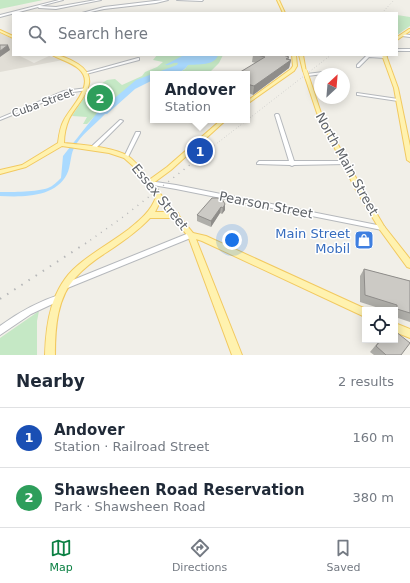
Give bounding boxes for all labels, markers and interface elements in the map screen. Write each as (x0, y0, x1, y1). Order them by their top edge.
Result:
search box (12, 12, 398, 56)
icon: search (26, 23, 48, 45)
text: Search here (58, 25, 148, 43)
north arrow (314, 68, 350, 104)
popup (150, 71, 250, 123)
text: Andover (165, 81, 235, 99)
pin: 2 (87, 83, 113, 113)
street label: Cuba Street (10, 85, 77, 120)
text: Station (165, 99, 211, 114)
street label: North Main Street (313, 110, 381, 218)
pin: 1 (187, 136, 213, 166)
street label: Essex Street (129, 161, 191, 233)
street label: Pearson Street (218, 189, 314, 221)
place label: Main Street Mobil (275, 226, 350, 256)
shop icon: Main Street Mobil (353, 229, 375, 251)
your location (222, 230, 242, 250)
map controls (362, 307, 398, 343)
button: locate (362, 307, 398, 343)
text: Nearby (16, 371, 85, 391)
text: 2 results (338, 374, 394, 389)
text: Andover (54, 421, 125, 439)
text: 1 (24, 430, 34, 445)
text: 160 m (352, 430, 394, 445)
text: Station · Railroad Street (54, 439, 209, 454)
text: Shawsheen Road Reservation (54, 481, 305, 499)
text: 2 (24, 490, 34, 505)
text: 380 m (352, 490, 394, 505)
text: Park · Shawsheen Road (54, 499, 206, 514)
tab: Map (50, 537, 73, 574)
tab: Directions (172, 537, 227, 574)
tab: Saved (326, 537, 360, 574)

